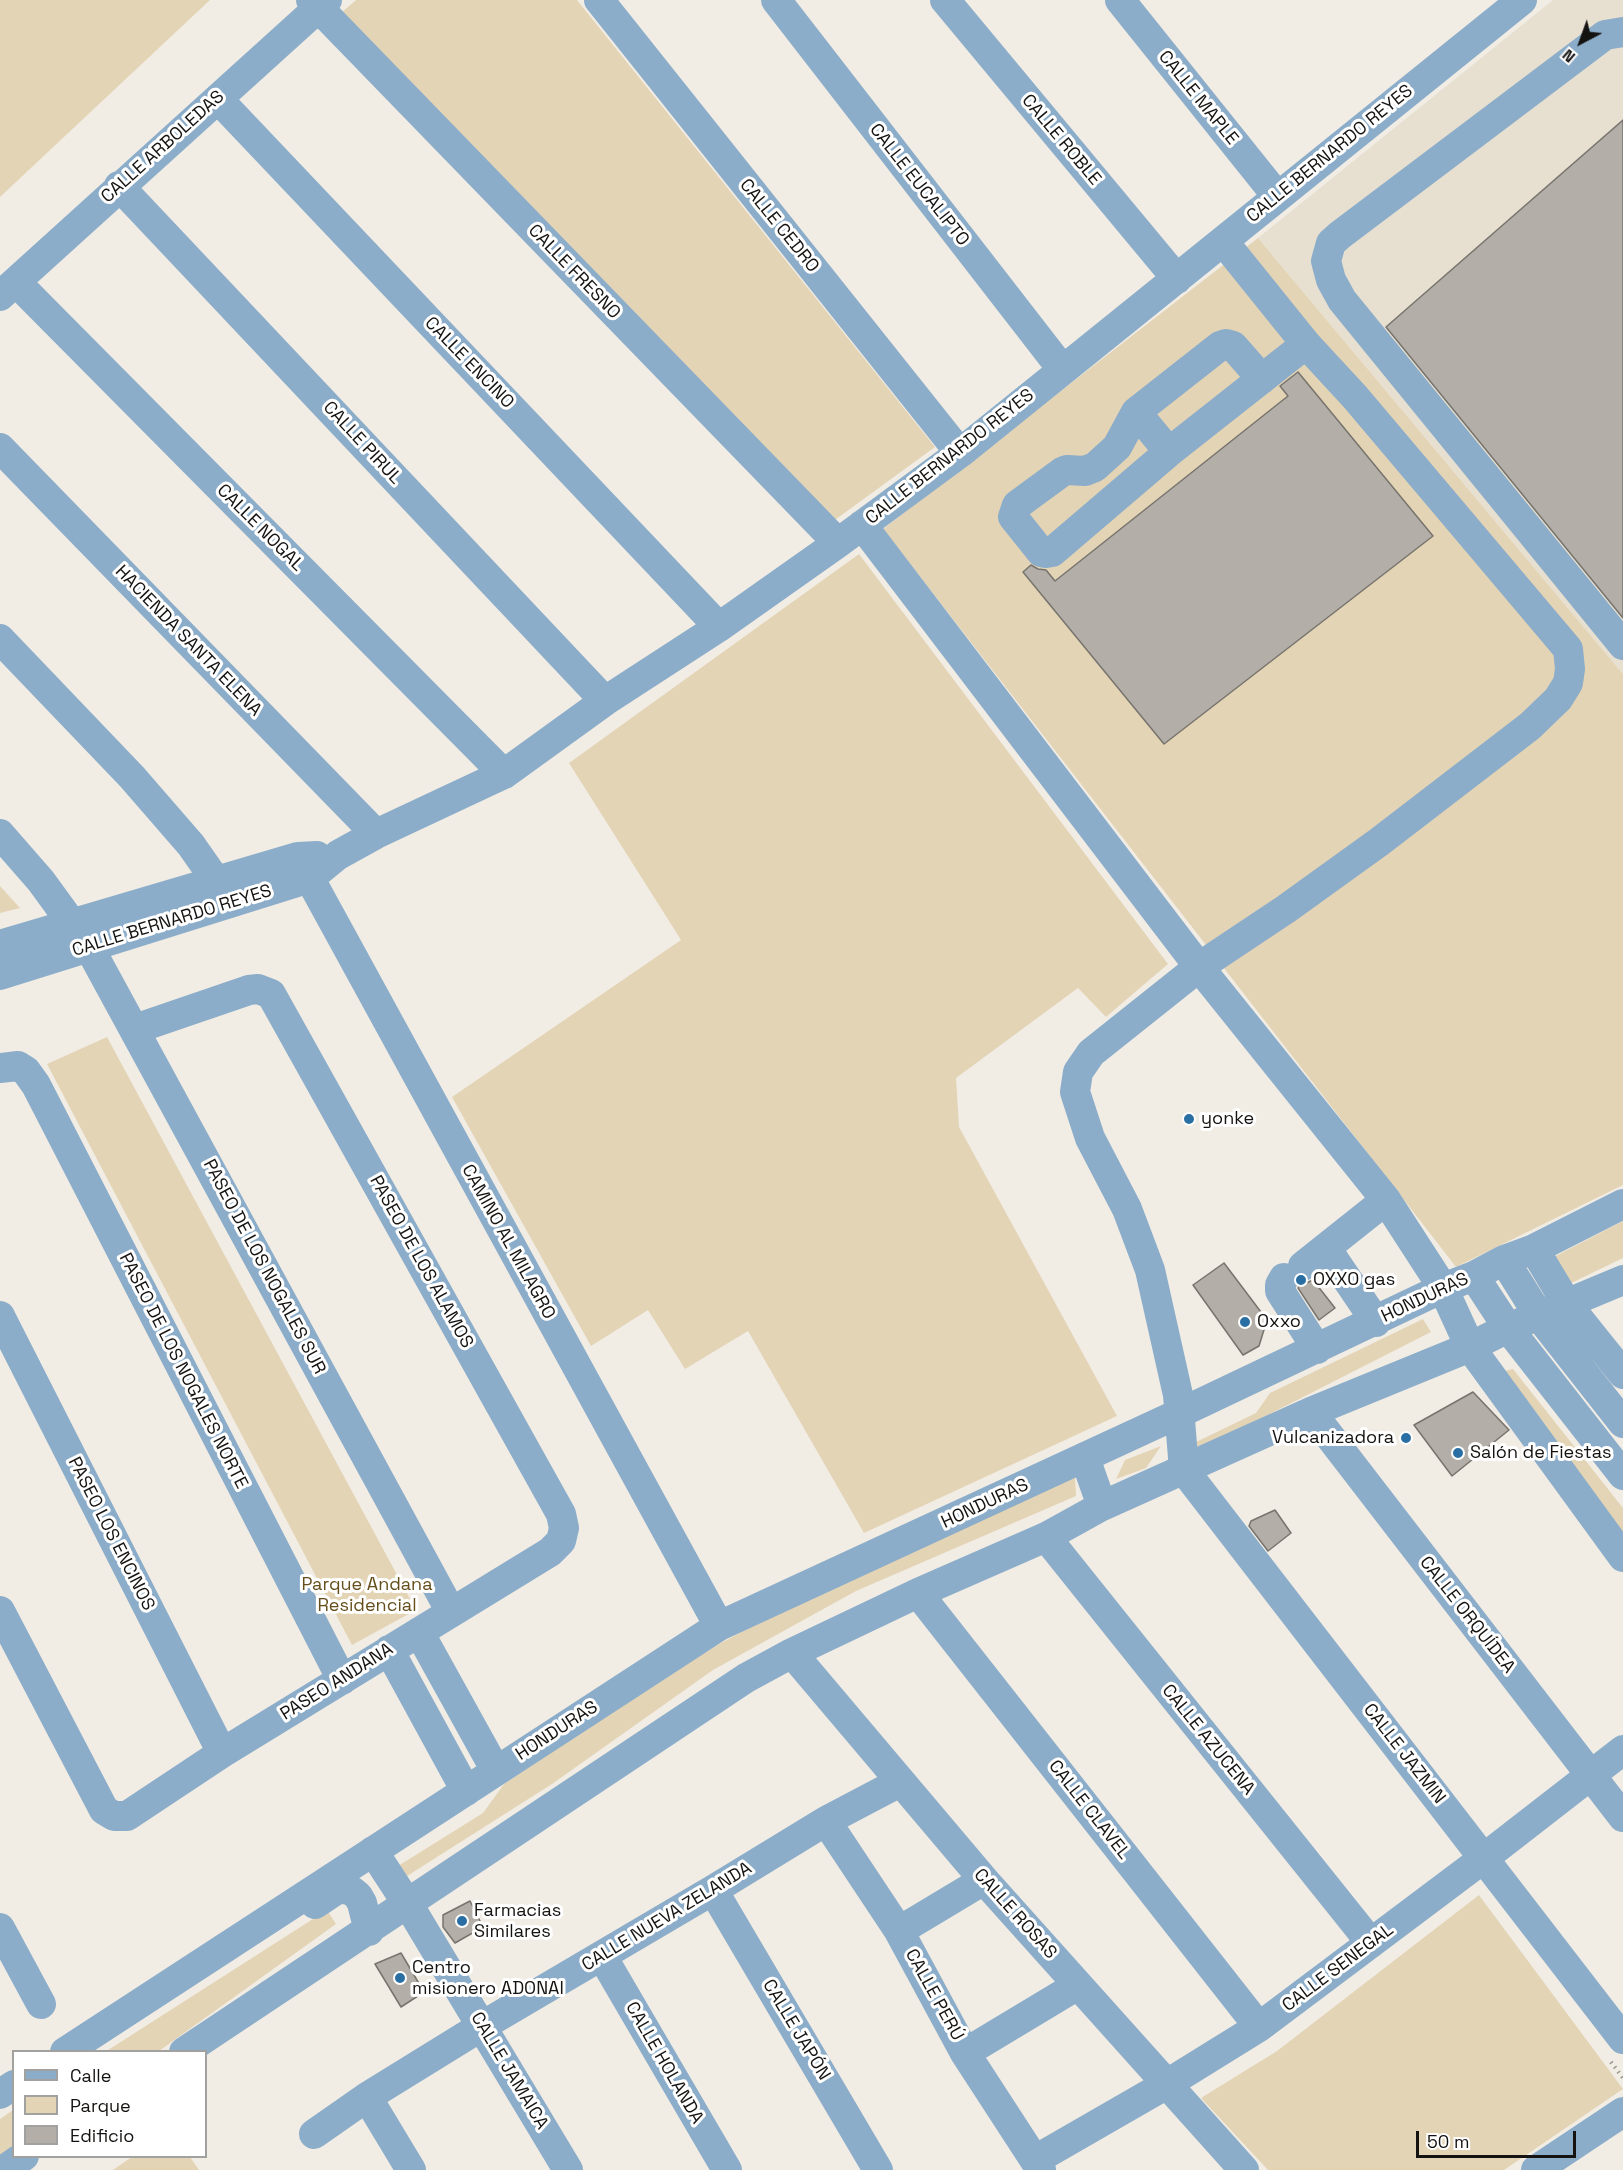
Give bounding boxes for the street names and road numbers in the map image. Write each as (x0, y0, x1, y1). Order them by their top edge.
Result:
street label: CALLE MAPLE (1153, 47, 1243, 149)
street label: CALLE BERNARDO REYES (1243, 80, 1417, 228)
street label: CALLE ARBOLEDAS (97, 86, 229, 208)
street label: CALLE ROBLE (1017, 90, 1105, 190)
street label: CALLE EUCALIPTO (865, 120, 973, 250)
street label: CALLE CEDRO (735, 175, 823, 277)
street label: CALLE FRESNO (523, 220, 625, 324)
street label: CALLE ENCINO (420, 313, 518, 413)
street label: CALLE BERNARDO REYES (862, 385, 1038, 529)
street label: CALLE PIRUL (318, 397, 406, 489)
street label: CALLE NOGAL (212, 480, 308, 576)
street label: HACIENDA SANTA ELENA (110, 561, 266, 721)
street label: CALLE BERNARDO REYES (70, 880, 274, 962)
street label: PASEO DE LOS NOGALES SUR (198, 1156, 330, 1378)
street label: CAMINO AL MILAGRO (457, 1161, 559, 1323)
street label: PASEO DE LOS ALAMOS (365, 1172, 477, 1352)
street label: PASEO DE LOS NOGALES NORTE (114, 1250, 252, 1492)
street label: HONDURAS (1378, 1268, 1472, 1328)
street label: PASEO LOS ENCINOS (63, 1454, 159, 1614)
street label: HONDURAS (938, 1474, 1032, 1534)
street label: CALLE ORQUÍDEA (1415, 1552, 1519, 1678)
street label: PASEO ANDANA (277, 1639, 397, 1725)
street label: CALLE AZUCENA (1157, 1680, 1259, 1800)
street label: HONDURAS (512, 1697, 602, 1765)
street label: CALLE JAZMIN (1358, 1700, 1450, 1808)
street label: CALLE CLAVEL (1044, 1756, 1134, 1864)
street label: CALLE NUEVA ZELANDA (578, 1858, 756, 1976)
street label: CALLE ROSAS (969, 1864, 1061, 1964)
street label: CALLE SENEGAL (1278, 1919, 1398, 2017)
street label: CALLE PERÚ (900, 1945, 968, 2045)
street label: CALLE JAPÓN (758, 1976, 834, 2084)
street label: CALLE HOLANDA (620, 1998, 708, 2128)
street label: CALLE JAMAICA (466, 2009, 552, 2133)

